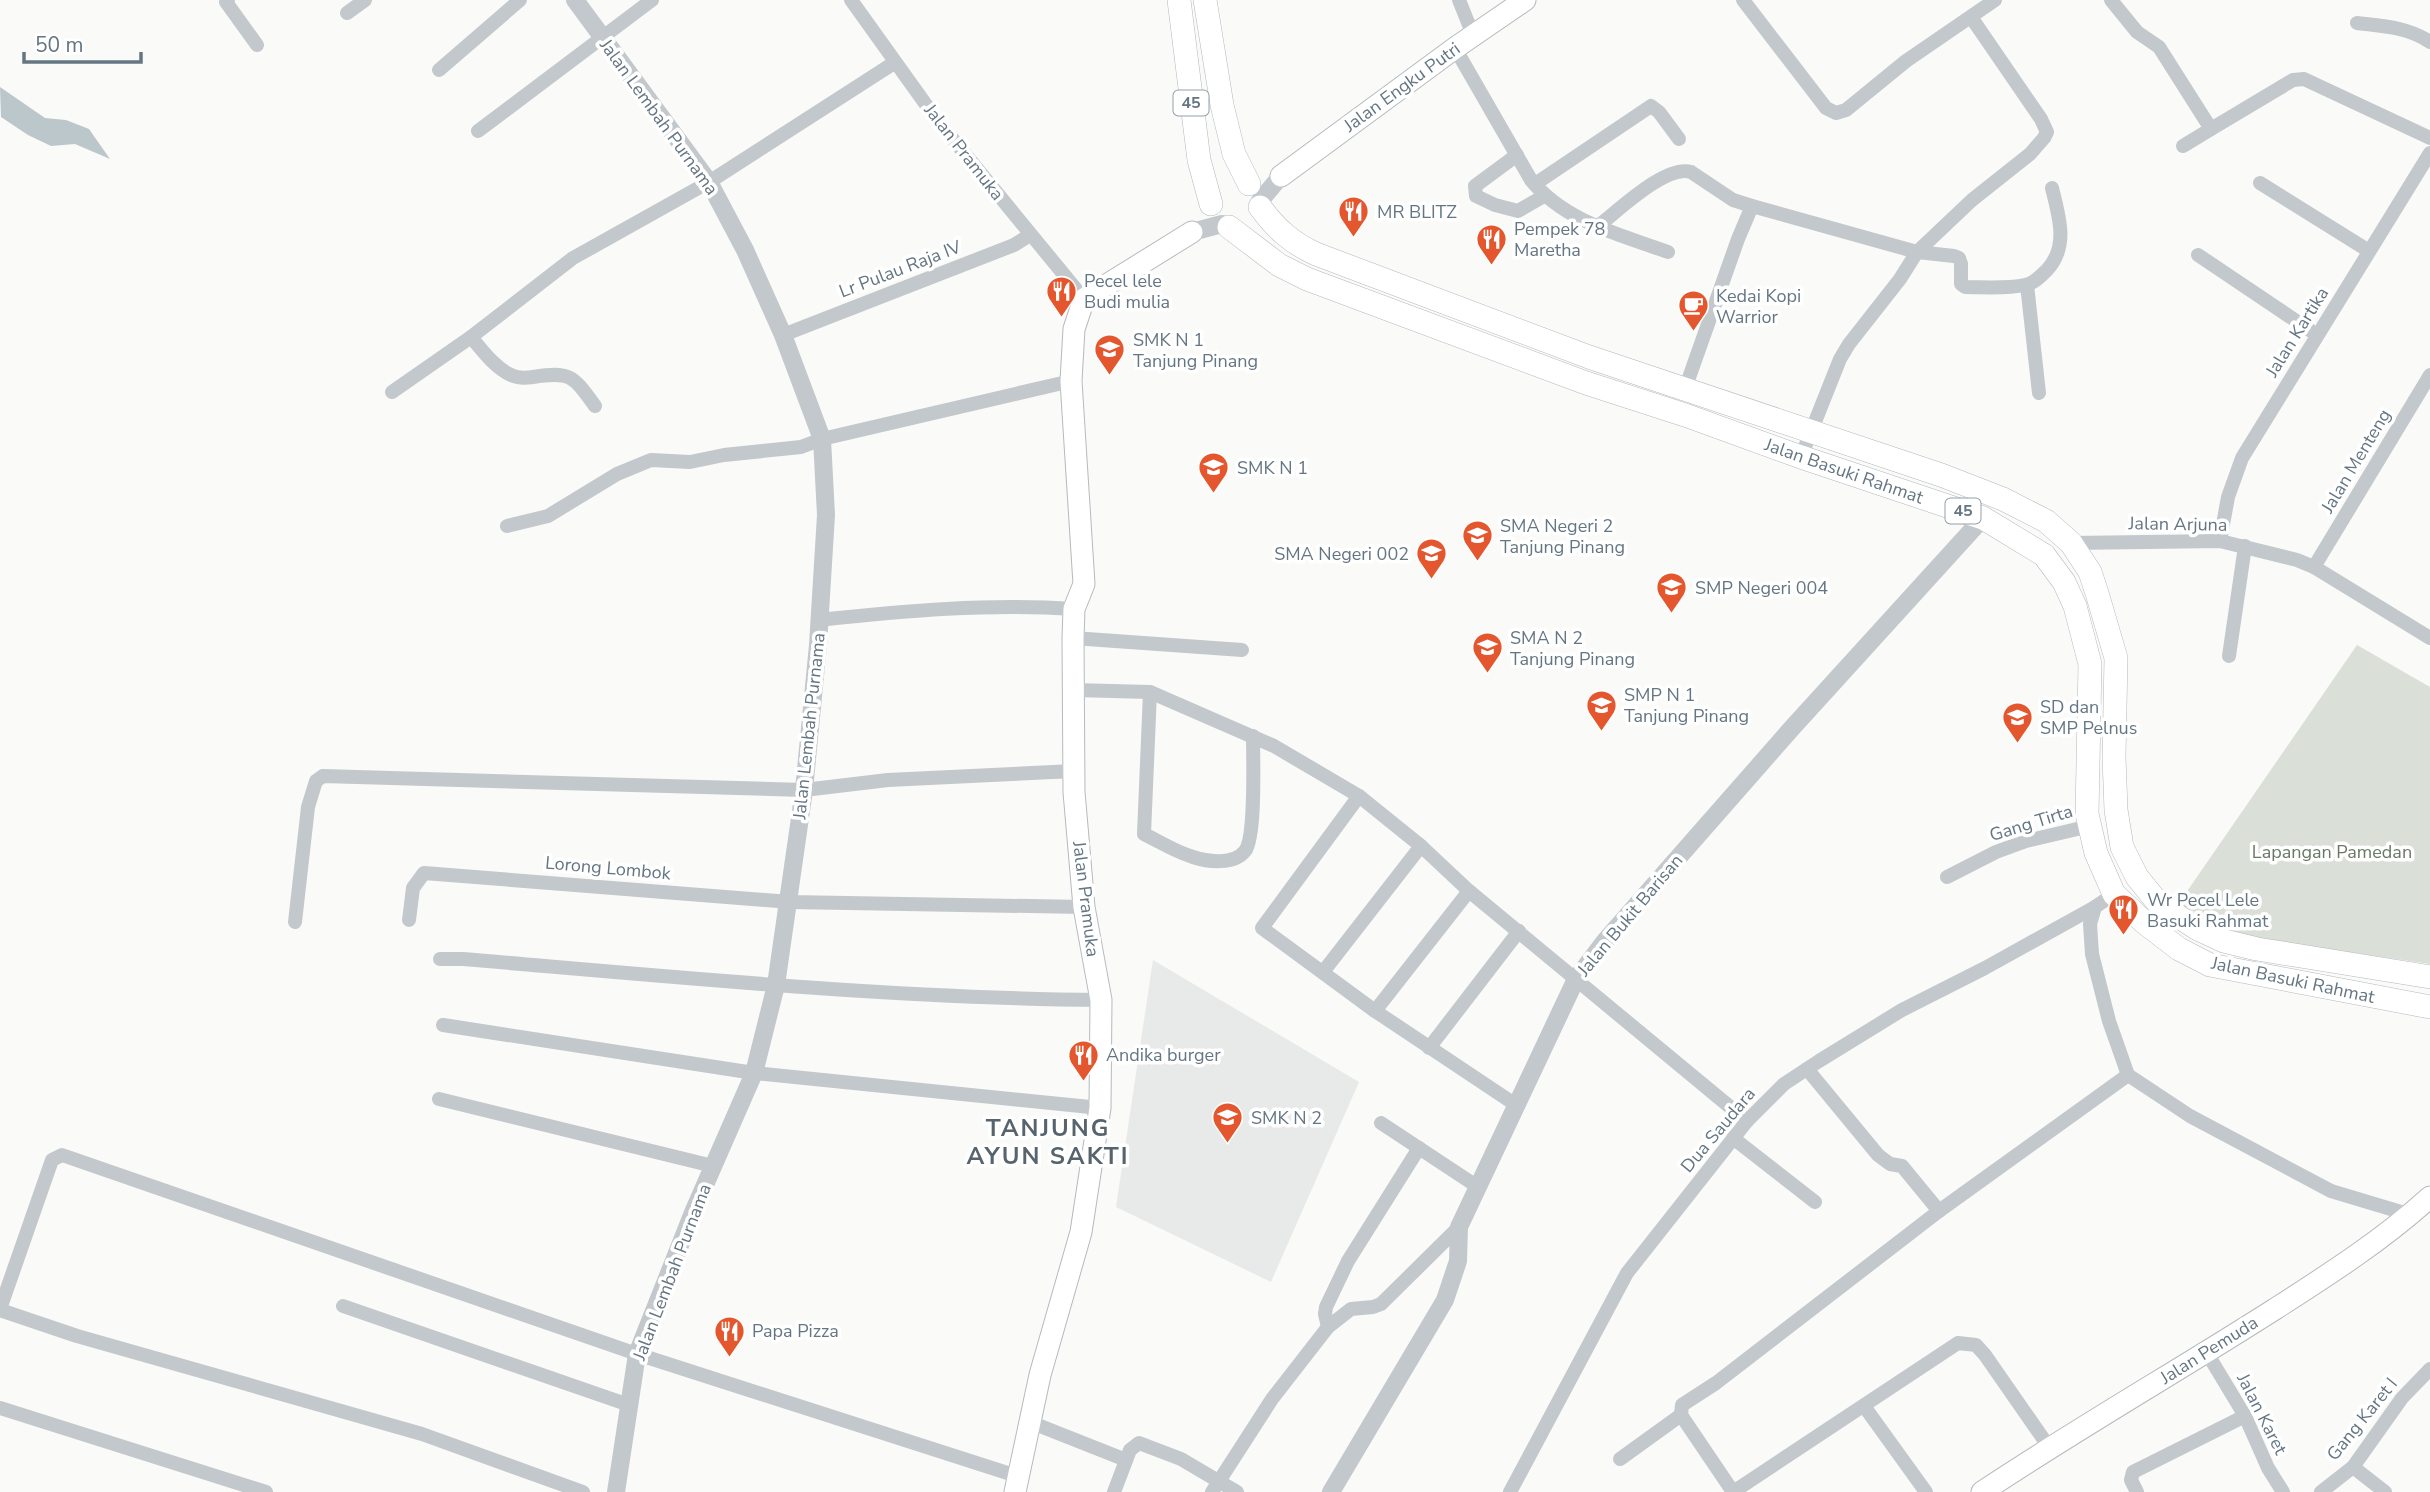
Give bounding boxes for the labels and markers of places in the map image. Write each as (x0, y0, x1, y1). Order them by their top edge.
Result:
restaurant icon: MR BLITZ (1337, 195, 1371, 239)
place label: MR BLITZ (1377, 200, 1457, 224)
place label: Pempek 78 Maretha (1514, 217, 1605, 262)
restaurant icon: Pempek 78 Maretha (1474, 222, 1508, 266)
place label: Pecel lele Budi mulia (1084, 269, 1170, 314)
restaurant icon: Pecel lele Budi mulia (1044, 274, 1078, 318)
place label: Kedai Kopi Warrior (1716, 284, 1801, 329)
cafe icon: Kedai Kopi Warrior (1676, 289, 1710, 333)
place label: SMK N 1 Tanjung Pinang (1133, 328, 1258, 373)
school or university icon: SMK N 1 Tanjung Pinang (1093, 333, 1127, 377)
school or university icon: SMK N 1 (1197, 451, 1231, 495)
place label: SMK N 1 (1237, 456, 1308, 480)
place label: SMA Negeri 2 Tanjung Pinang (1500, 514, 1625, 559)
school or university icon: SMA Negeri 2 Tanjung Pinang (1460, 519, 1494, 563)
school or university icon: SMA Negeri 002 (1415, 537, 1449, 581)
place label: SMA Negeri 002 (1274, 542, 1409, 566)
school or university icon: SMP Negeri 004 (1655, 571, 1689, 615)
place label: SMP Negeri 004 (1695, 576, 1828, 600)
place label: SMA N 2 Tanjung Pinang (1510, 626, 1635, 671)
school or university icon: SMA N 2 Tanjung Pinang (1470, 631, 1504, 675)
place label: SMP N 1 Tanjung Pinang (1624, 683, 1749, 728)
school or university icon: SMP N 1 Tanjung Pinang (1584, 688, 1618, 732)
place label: SD dan SMP Pelnus (2040, 695, 2137, 740)
school or university icon: SD dan SMP Pelnus (2000, 700, 2034, 744)
place label: Wr Pecel Lele Basuki Rahmat (2147, 888, 2269, 933)
restaurant icon: Wr Pecel Lele Basuki Rahmat (2107, 893, 2141, 937)
restaurant icon: Andika burger (1066, 1038, 1100, 1082)
place label: Andika burger (1106, 1043, 1221, 1067)
school or university icon: SMK N 2 (1211, 1101, 1245, 1145)
place label: SMK N 2 (1251, 1106, 1322, 1130)
restaurant icon: Papa Pizza (712, 1314, 746, 1358)
place label: Papa Pizza (752, 1319, 839, 1343)

